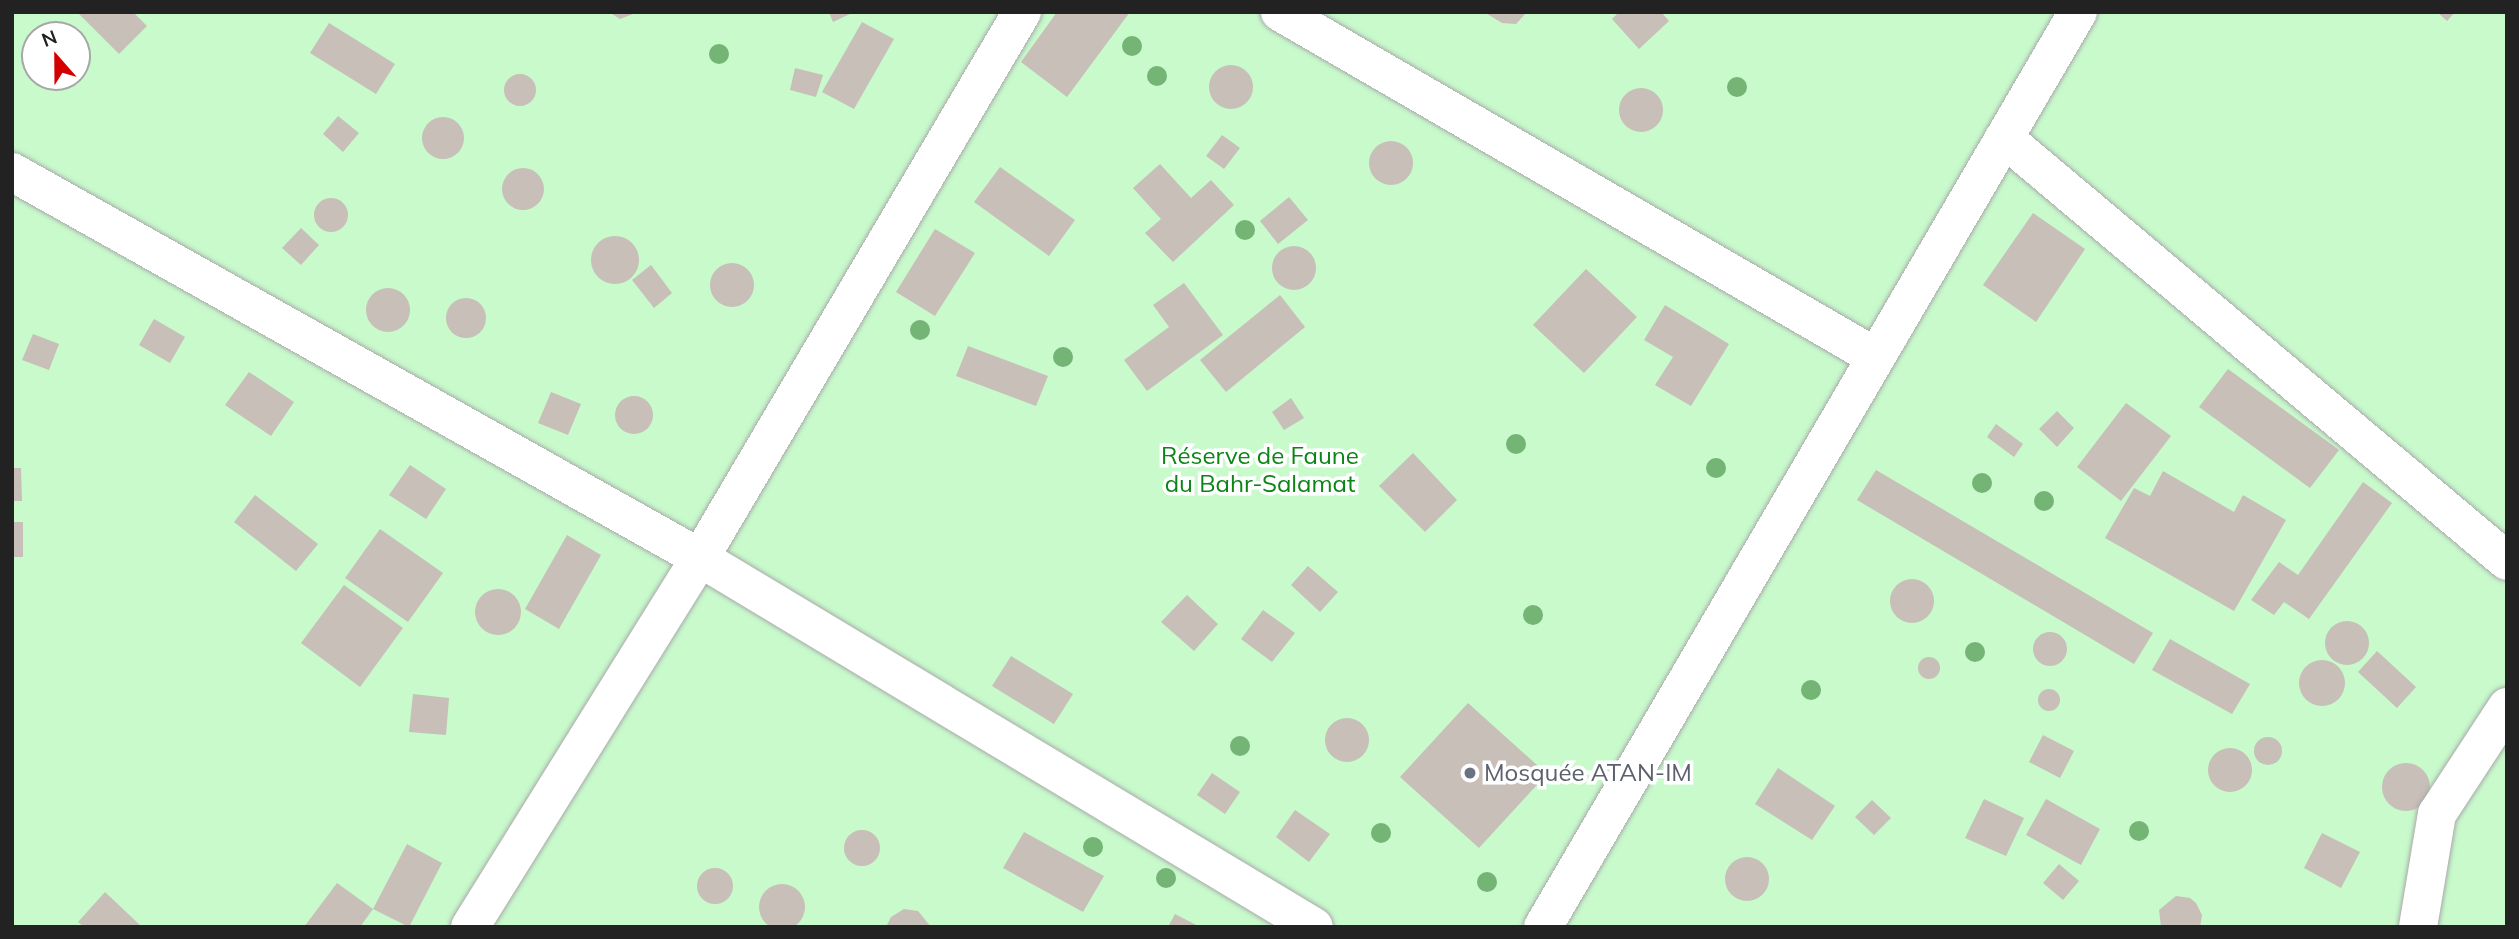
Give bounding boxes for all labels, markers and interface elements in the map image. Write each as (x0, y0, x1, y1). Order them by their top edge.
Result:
north arrow (21, 21, 91, 91)
text: N (38, 24, 60, 52)
park label: Réserve de Faune du Bahr-Salamat (1161, 442, 1359, 498)
place label: Mosquée ATAN-IM (1484, 759, 1692, 787)
marker: Mosquée ATAN-IM (1462, 765, 1478, 781)

